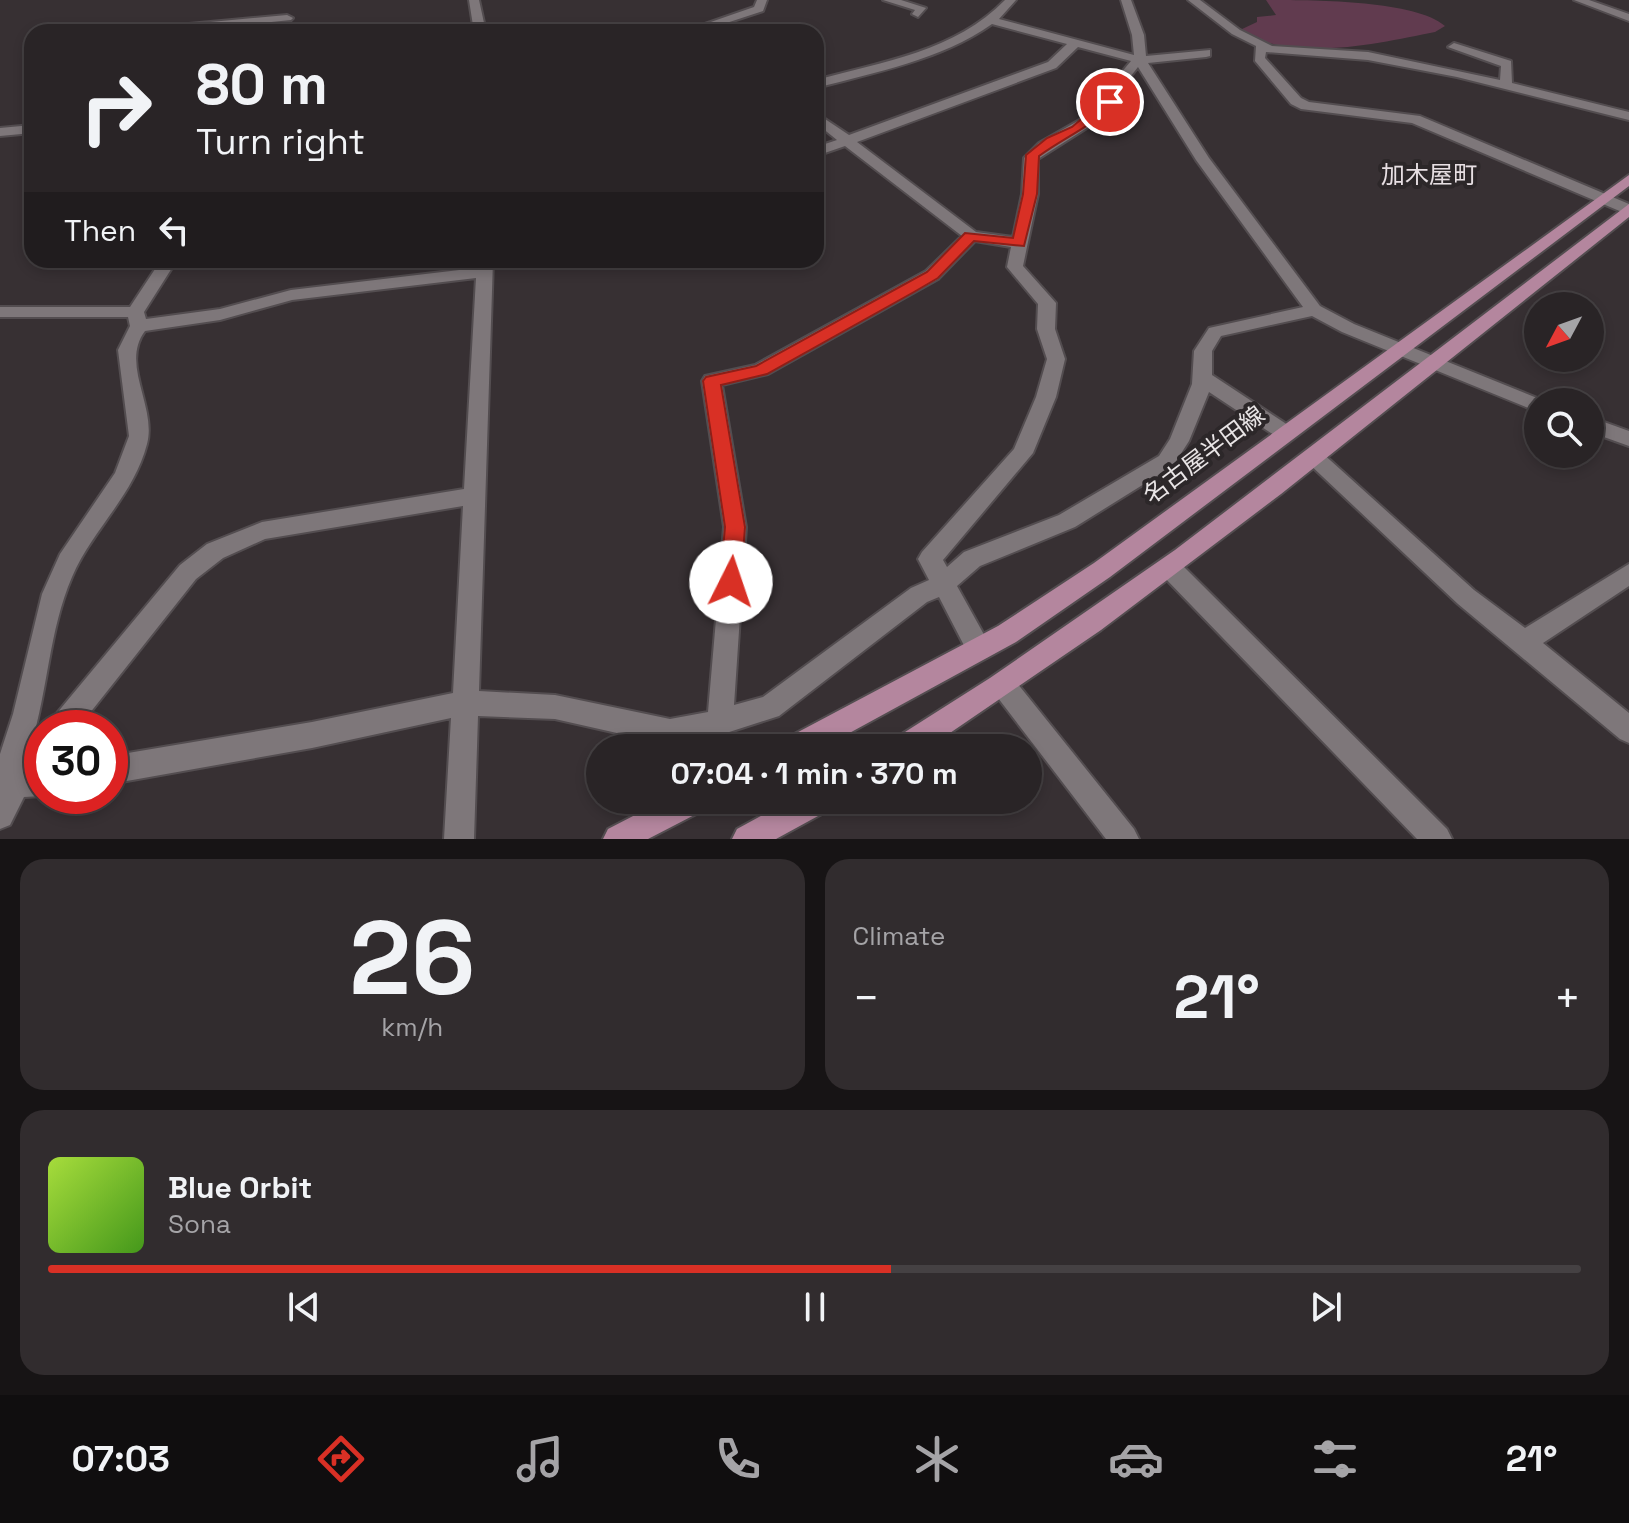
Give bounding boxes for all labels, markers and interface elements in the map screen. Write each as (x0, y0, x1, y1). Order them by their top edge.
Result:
text: 80 m (196, 49, 328, 120)
icon: right (64, 56, 168, 160)
pin (1076, 68, 1144, 136)
icon: arrive (1088, 80, 1132, 124)
text: Turn right (196, 119, 365, 165)
district label: 加木屋町 (1381, 159, 1477, 190)
icon: left (152, 208, 196, 252)
text: Then (64, 211, 136, 250)
north arrow (1524, 292, 1604, 372)
map controls (1524, 292, 1604, 468)
button: search (1524, 388, 1604, 468)
street label: 名古屋半田線 (1137, 399, 1271, 510)
position arrow (689, 540, 773, 624)
speed limit sign: 30 (24, 710, 128, 814)
text: 07:04 · 1 min · 370 m (670, 754, 958, 793)
text: 26 (349, 892, 475, 1024)
text: Climate (853, 919, 945, 953)
text: 21° (1174, 959, 1260, 1036)
text: − (853, 970, 880, 1026)
text: + (1554, 970, 1581, 1026)
text: km/h (381, 1010, 443, 1044)
text: Blue Orbit (168, 1168, 312, 1207)
text: Sona (168, 1207, 231, 1241)
icon: previous (282, 1285, 326, 1329)
icon: pause (793, 1285, 837, 1329)
icon: next (1304, 1285, 1348, 1329)
icon: directions (313, 1431, 369, 1487)
icon: music (512, 1431, 568, 1487)
icon: phone (710, 1431, 766, 1487)
icon: climate (909, 1431, 965, 1487)
icon: car (1108, 1431, 1164, 1487)
icon: filters (1307, 1431, 1363, 1487)
text: 07:03 (71, 1436, 170, 1482)
text: 21° (1506, 1436, 1558, 1482)

